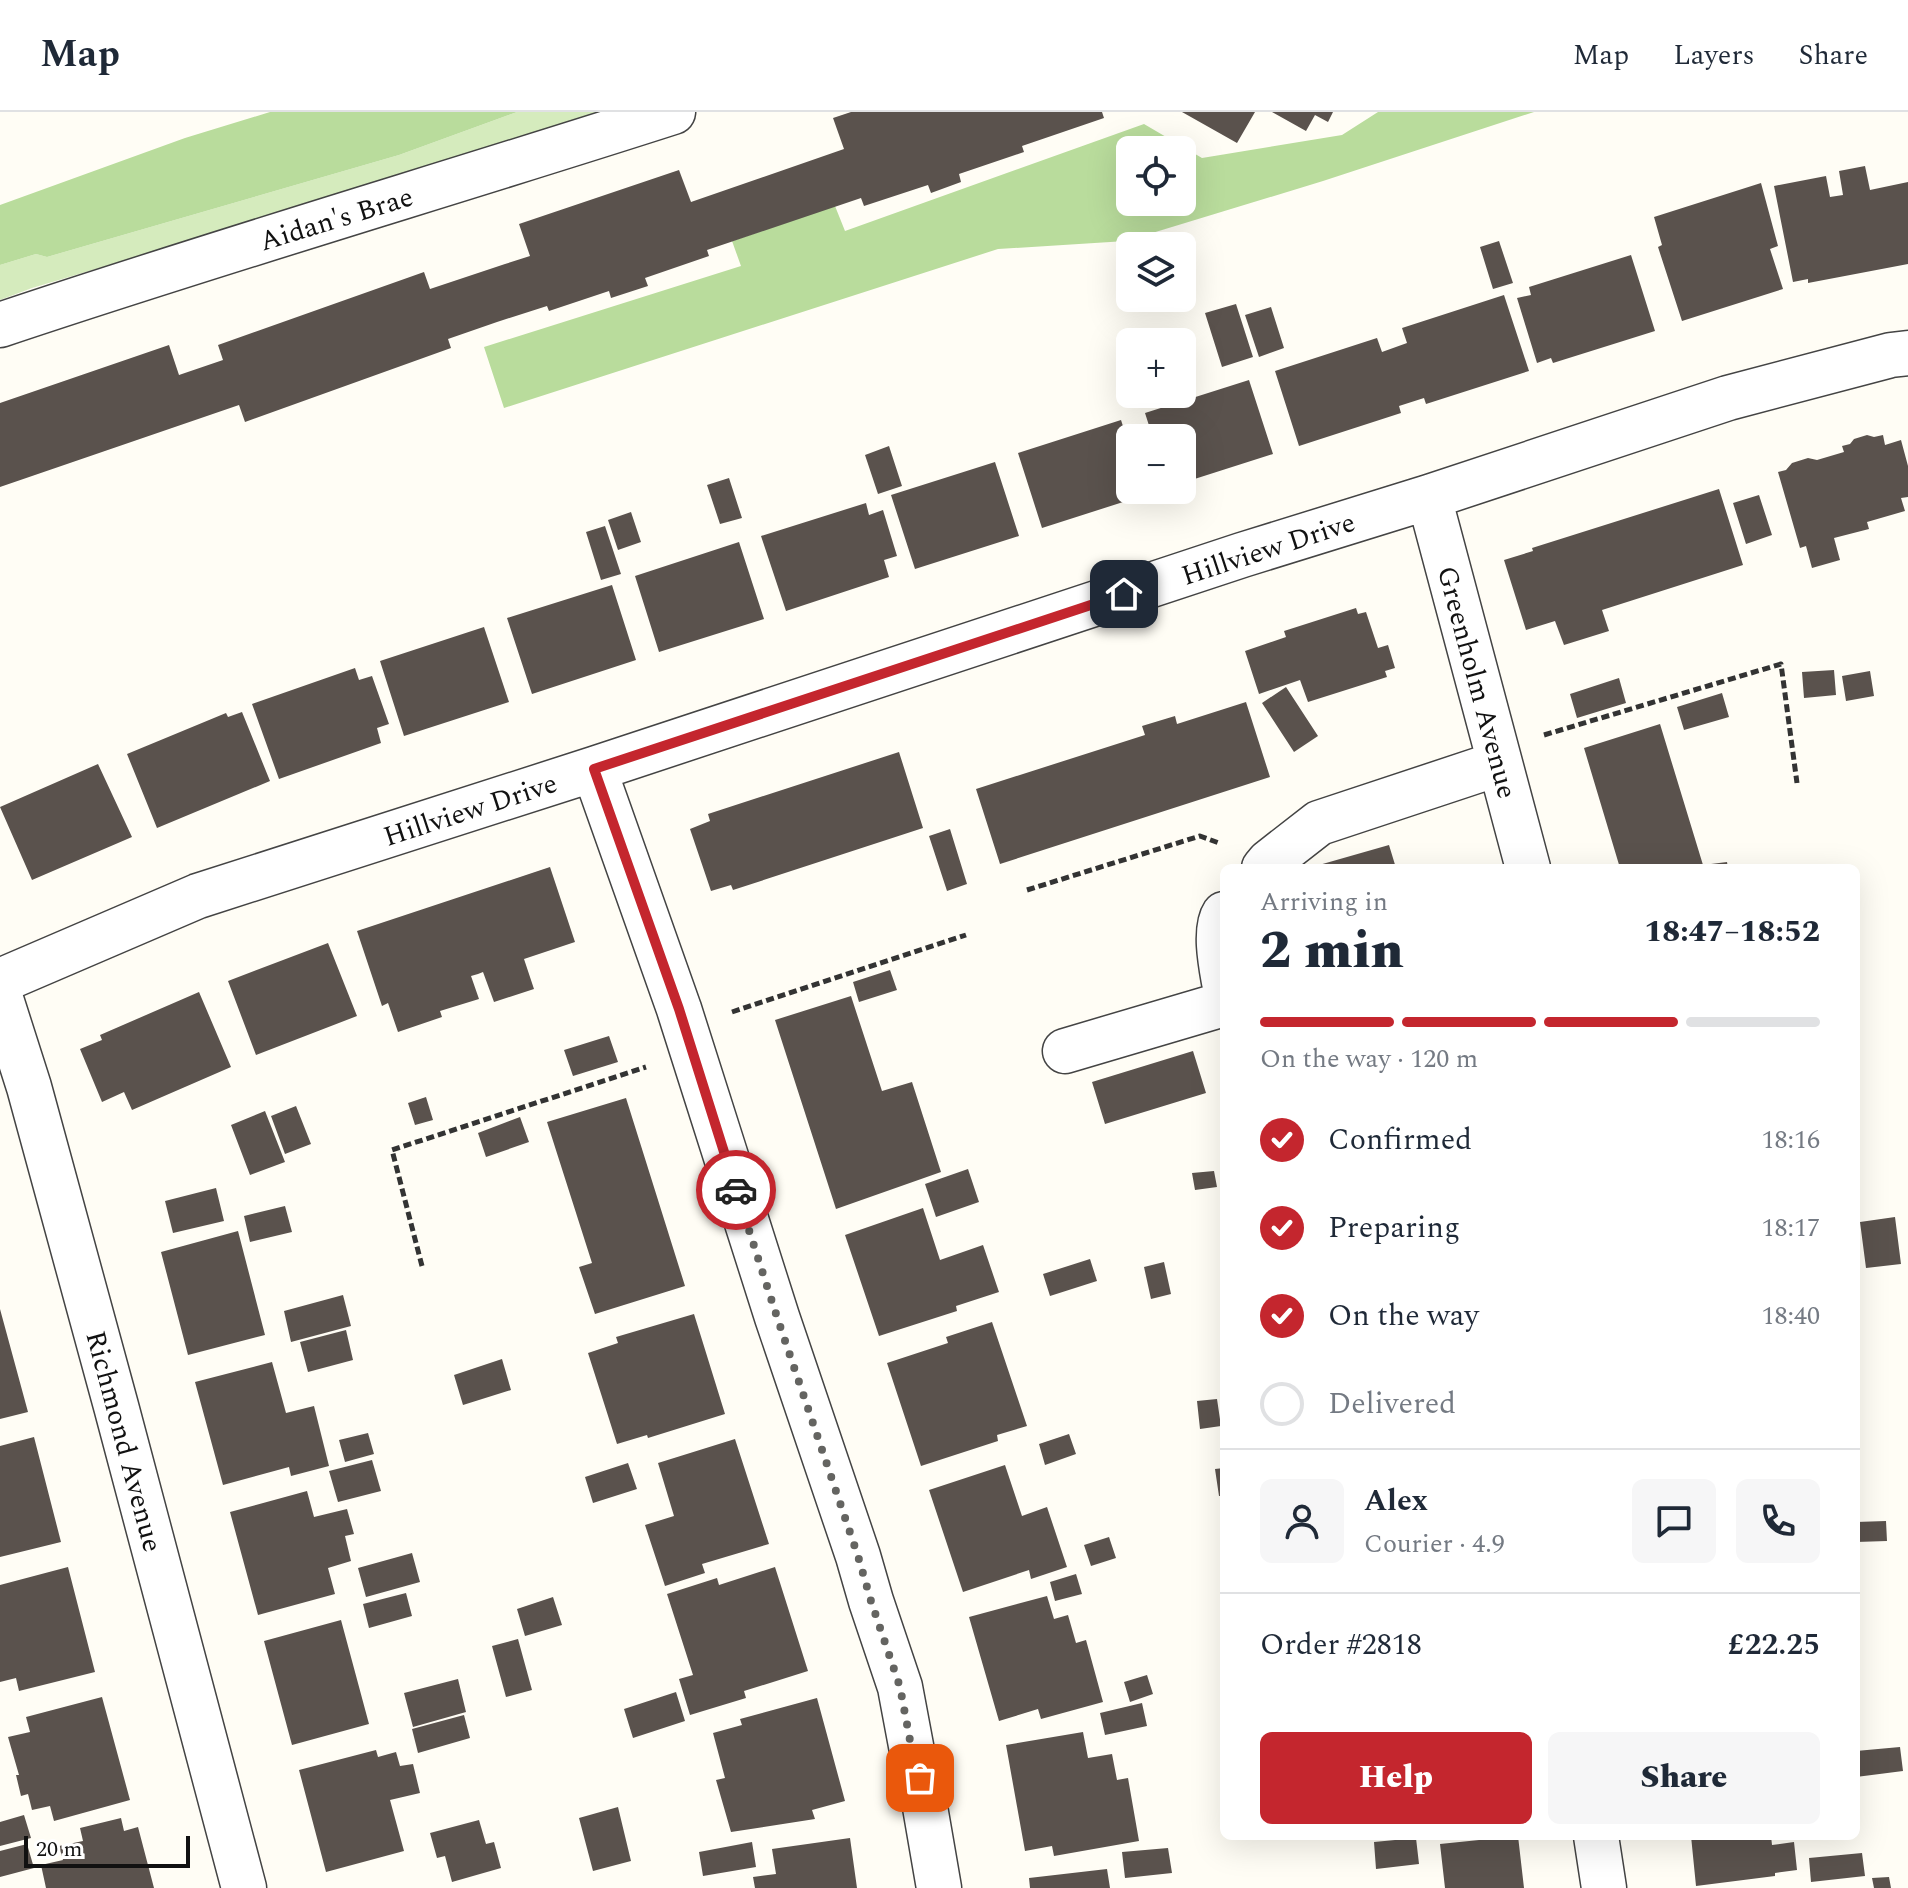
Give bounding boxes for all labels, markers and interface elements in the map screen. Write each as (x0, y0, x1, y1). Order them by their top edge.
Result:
text: Map (40, 26, 120, 84)
text: Map (1573, 34, 1629, 77)
text: Layers (1673, 34, 1755, 77)
text: Share (1799, 34, 1868, 77)
map controls (1116, 136, 1196, 504)
button: locate (1116, 136, 1196, 216)
street label: Aidan's Brae (254, 176, 419, 263)
button: layers (1116, 232, 1196, 312)
button: + (1116, 328, 1196, 408)
button: − (1116, 424, 1196, 504)
street label: Hillview Drive (1176, 501, 1361, 598)
pin (1090, 560, 1158, 628)
street label: Greenholm Avenue (1425, 561, 1528, 803)
icon: home (1102, 572, 1146, 616)
street label: Hillview Drive (378, 762, 563, 859)
text: Arriving in (1260, 882, 1388, 922)
text: 18:47–18:52 (1644, 909, 1820, 955)
text: 2 min (1260, 912, 1404, 991)
text: On the way · 120 m (1260, 1039, 1478, 1079)
text: Confirmed (1328, 1117, 1472, 1163)
icon: check (1260, 1118, 1304, 1162)
text: 18:16 (1761, 1120, 1820, 1160)
courier (696, 1150, 776, 1230)
icon: car (714, 1168, 758, 1212)
text: Preparing (1328, 1205, 1460, 1251)
icon: check (1260, 1206, 1304, 1250)
text: 18:17 (1761, 1208, 1820, 1248)
text: On the way (1328, 1293, 1479, 1339)
icon: check (1260, 1294, 1304, 1338)
text: 18:40 (1761, 1296, 1820, 1336)
street label: Richmond Avenue (73, 1326, 174, 1557)
text: Delivered (1328, 1381, 1456, 1427)
text: Alex (1364, 1478, 1428, 1524)
button: person (1260, 1479, 1344, 1563)
button: chat (1632, 1479, 1716, 1563)
button: phone (1736, 1479, 1820, 1563)
text: Courier · 4.9 (1364, 1524, 1505, 1564)
text: Order #2818 (1260, 1622, 1422, 1668)
text: £22.25 (1728, 1622, 1820, 1668)
button: Help (1260, 1732, 1532, 1824)
button: Share (1548, 1732, 1820, 1824)
pin (886, 1744, 954, 1812)
icon: bag (898, 1756, 942, 1800)
scale bar (24, 1832, 190, 1868)
text: 20 m (36, 1833, 82, 1866)

